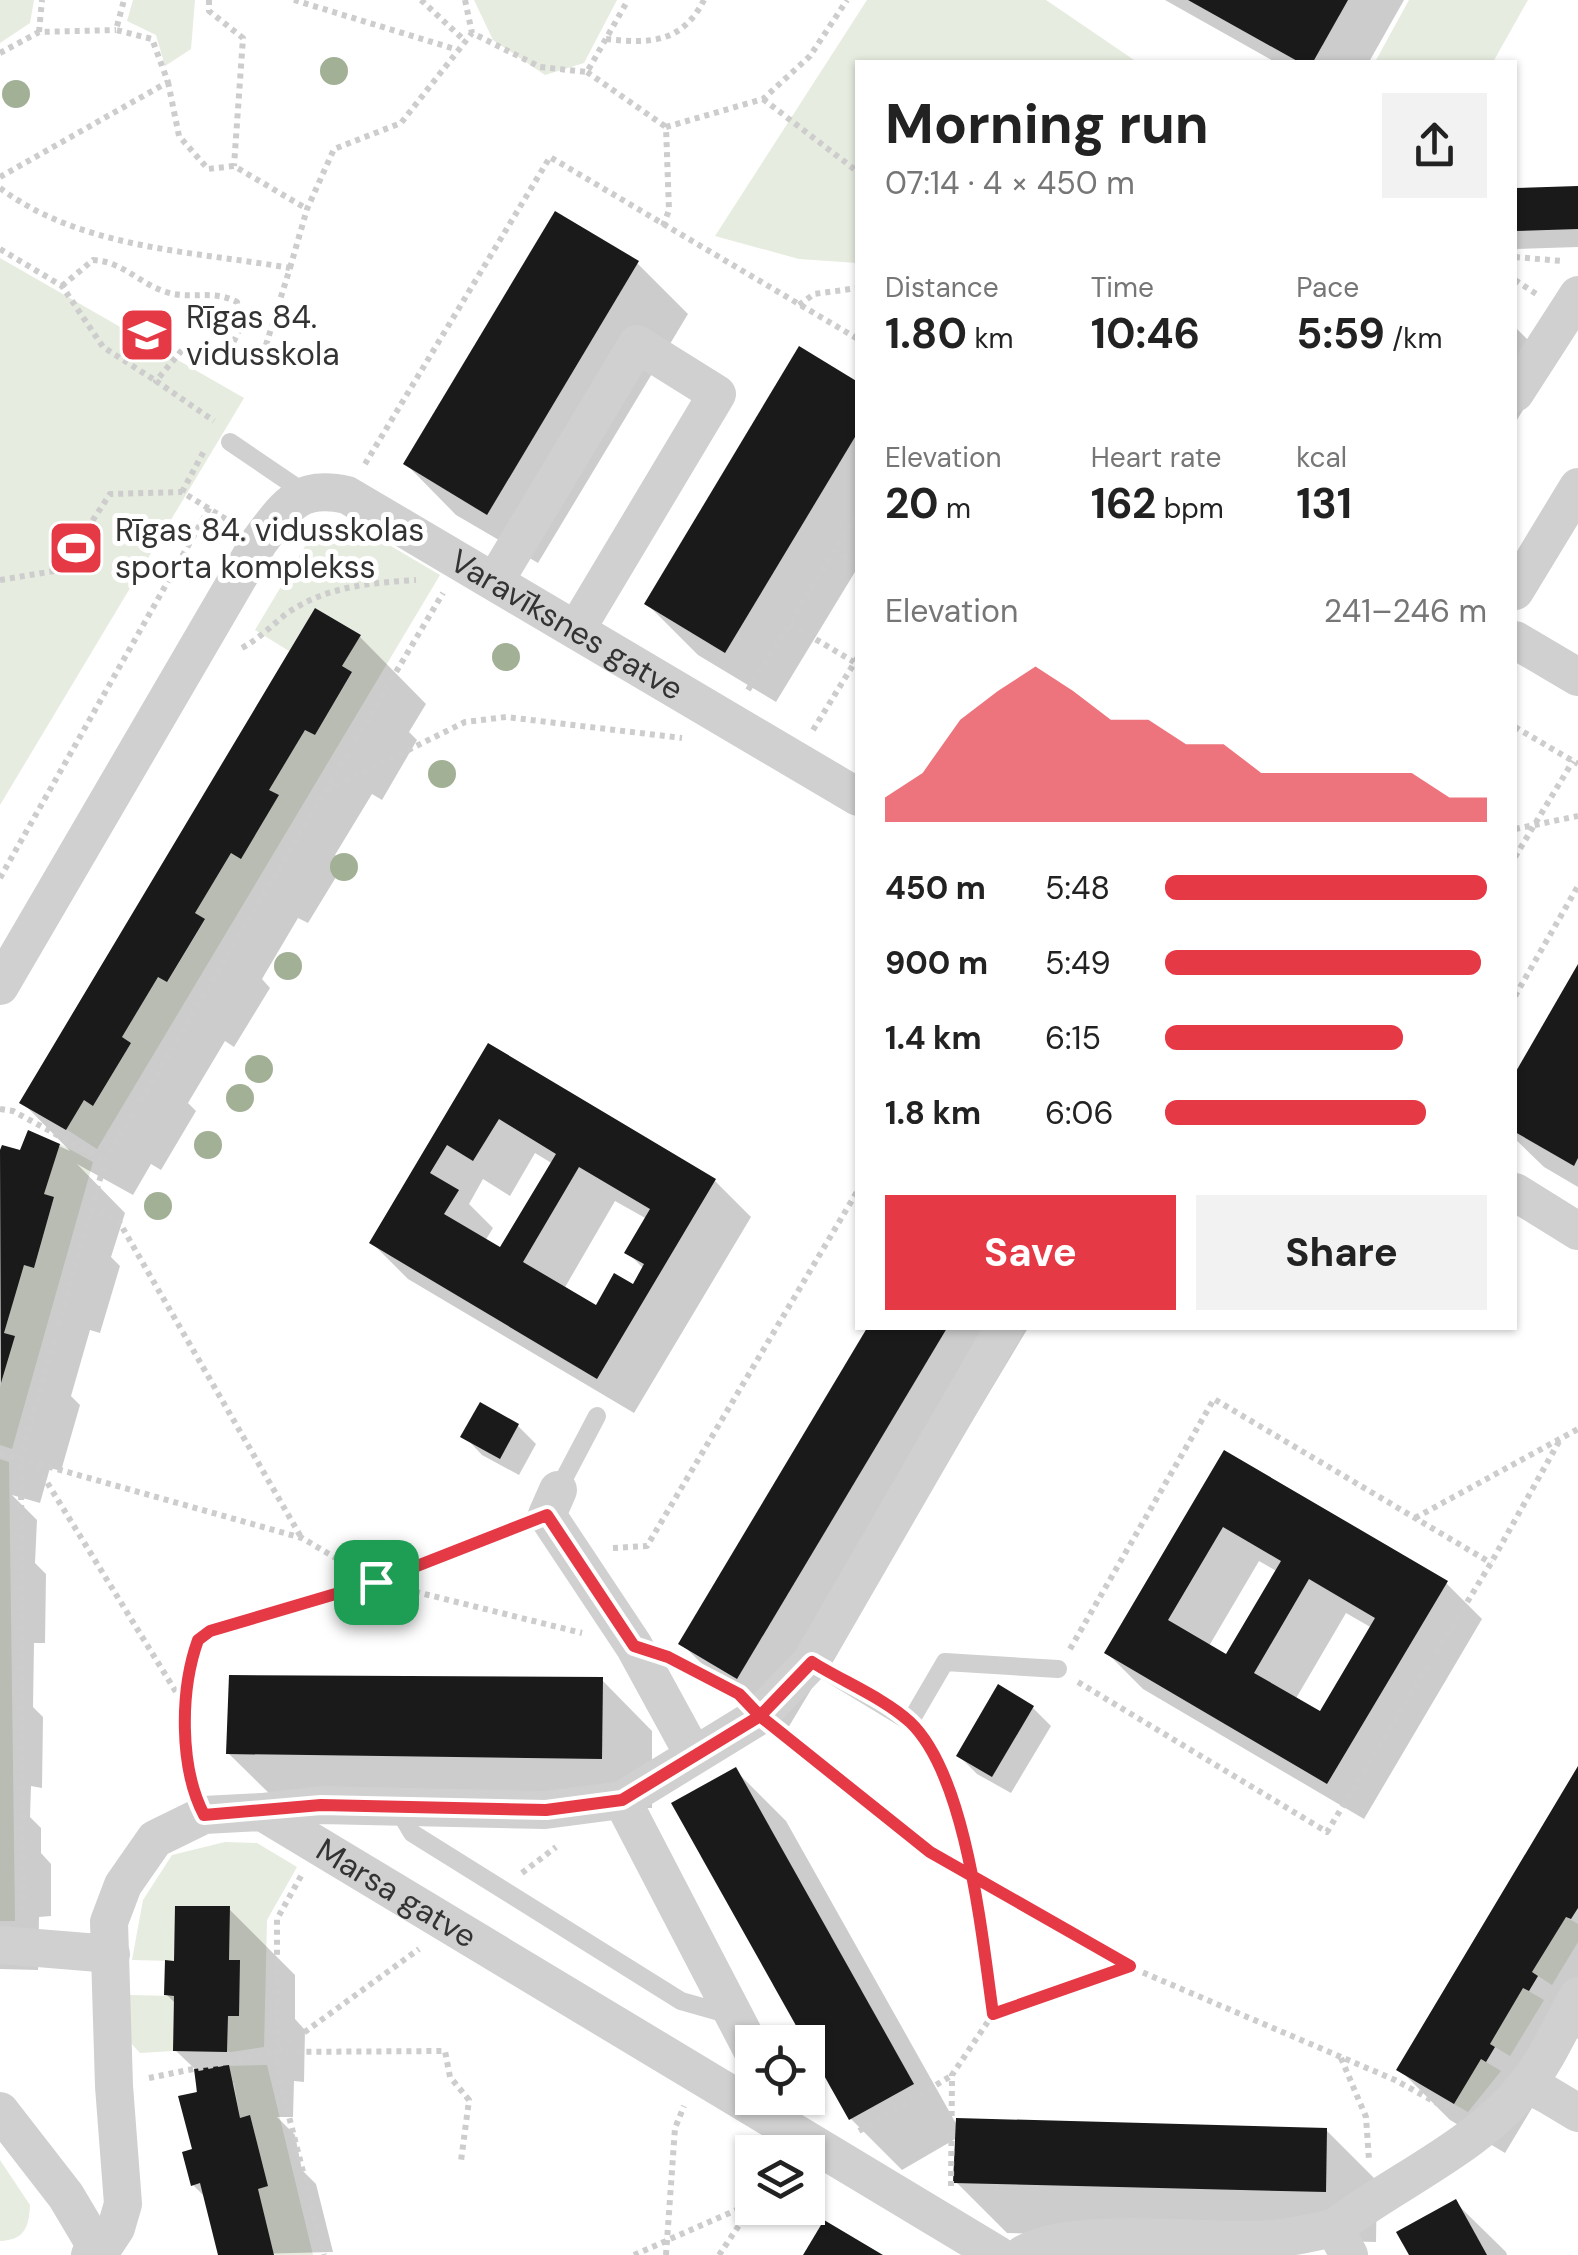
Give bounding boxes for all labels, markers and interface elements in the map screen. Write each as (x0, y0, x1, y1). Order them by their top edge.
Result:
text: Morning run (885, 88, 1209, 160)
button: share (1382, 93, 1487, 198)
text: 07:14 · 4 × 450 m (885, 162, 1135, 204)
text: Distance (885, 269, 999, 306)
text: Time (1091, 269, 1154, 306)
text: Pace (1296, 269, 1359, 306)
place label: Rīgas 84. vidusskola (186, 296, 340, 375)
school or university icon: Rīgas 84. vidusskola (117, 305, 177, 365)
text: 1.80 (885, 306, 967, 361)
text: 10:46 (1091, 306, 1200, 361)
text: 5:59 (1296, 306, 1385, 361)
text: km (967, 320, 1014, 357)
text: /km (1385, 320, 1442, 357)
text: Elevation (885, 439, 1002, 476)
text: Heart rate (1091, 439, 1221, 476)
text: kcal (1296, 439, 1347, 476)
text: 20 (885, 476, 939, 531)
text: 162 (1091, 476, 1156, 531)
text: 131 (1296, 476, 1352, 531)
text: m (939, 490, 971, 527)
text: bpm (1156, 490, 1224, 527)
place label: Rīgas 84. vidusskolas sporta komplekss (115, 509, 424, 588)
sports icon: Rīgas 84. vidusskolas sporta komplekss (46, 518, 106, 578)
street label: Varavīksnes gatve (442, 540, 691, 710)
text: Elevation (885, 590, 1018, 632)
text: 241–246 m (1324, 590, 1487, 632)
text: 450 m (885, 867, 986, 909)
text: 5:48 (1045, 867, 1110, 909)
text: 900 m (885, 942, 988, 984)
text: 5:49 (1045, 942, 1111, 984)
text: 1.4 km (885, 1017, 982, 1059)
text: 6:15 (1045, 1017, 1101, 1059)
text: 1.8 km (885, 1092, 981, 1134)
text: 6:06 (1045, 1092, 1114, 1134)
button: Save (885, 1195, 1176, 1310)
button: Share (1196, 1195, 1487, 1310)
pin (334, 1540, 419, 1625)
icon: arrive (349, 1555, 404, 1610)
street label: Marsa gatve (309, 1829, 484, 1957)
map controls (735, 2025, 825, 2225)
button: locate (735, 2025, 825, 2115)
button: layers (735, 2135, 825, 2225)

